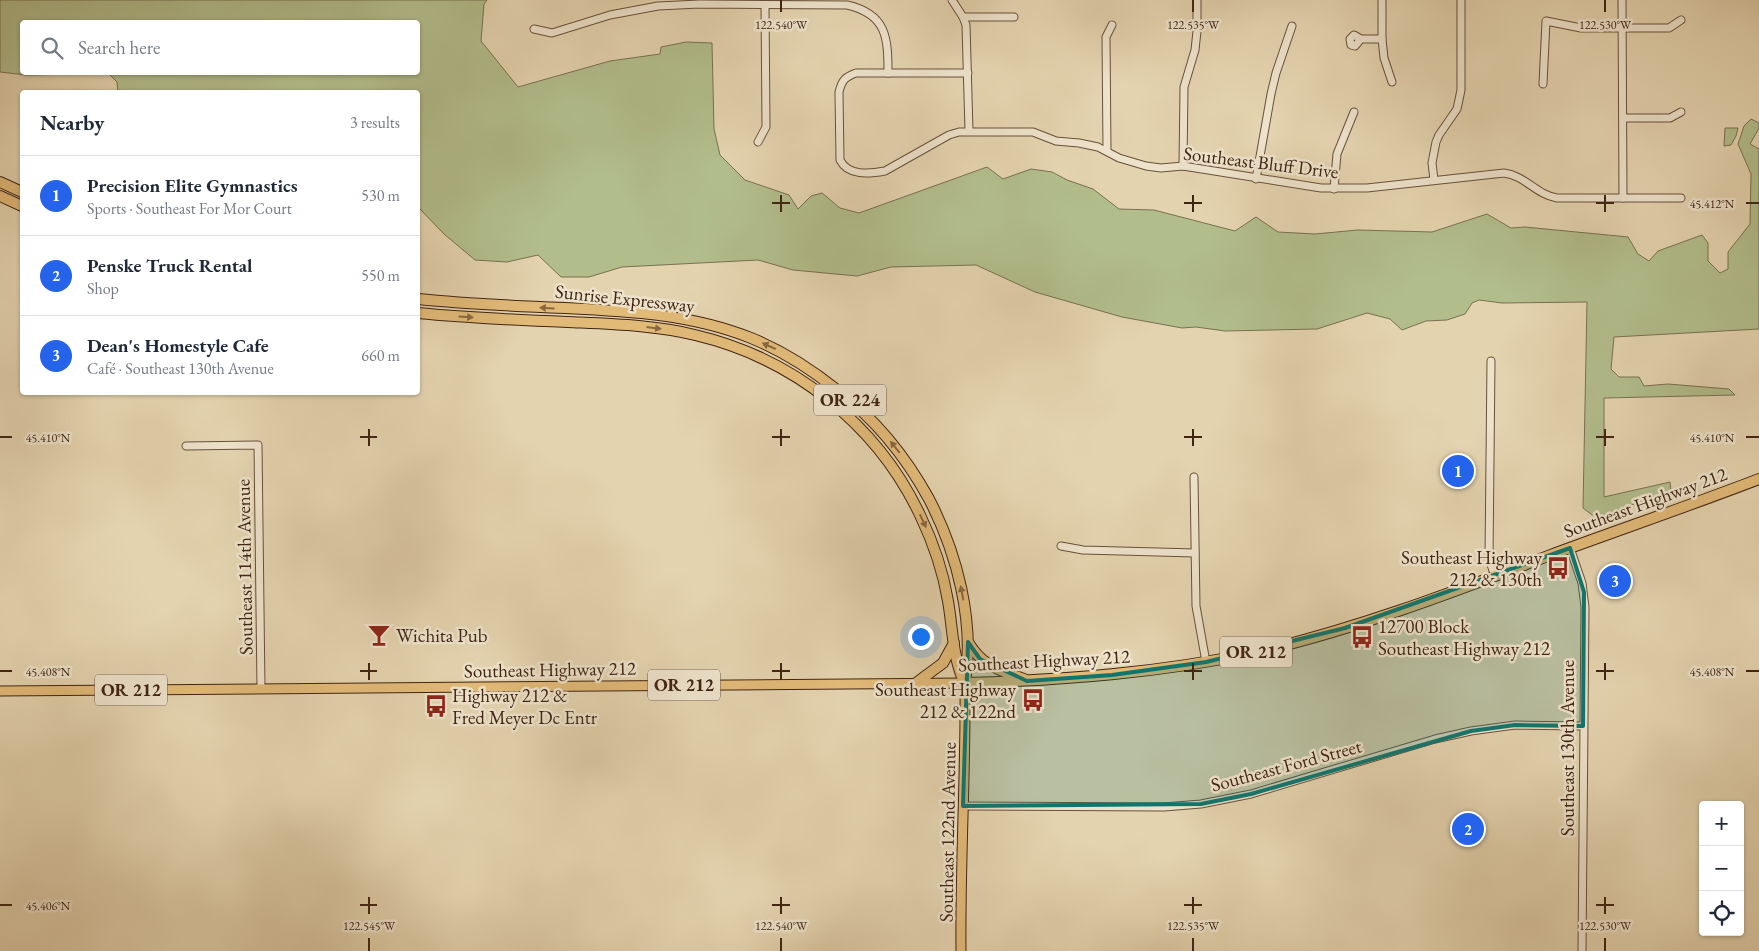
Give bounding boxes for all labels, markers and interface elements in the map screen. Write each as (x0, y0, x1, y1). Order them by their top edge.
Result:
text: 122.540°W (755, 17, 808, 33)
text: 122.535°W (1167, 17, 1220, 33)
text: 122.530°W (1579, 17, 1632, 33)
search box (20, 20, 420, 75)
icon: search (38, 34, 66, 62)
text: Search here (78, 35, 160, 60)
text: Nearby (40, 109, 104, 136)
text: 3 results (350, 112, 400, 133)
street label: Southeast Bluff Drive (1182, 141, 1340, 184)
text: Precision Elite Gymnastics (87, 173, 298, 198)
text: 1 (52, 185, 60, 206)
text: 530 m (361, 185, 400, 206)
text: 45.412°N (1690, 196, 1735, 212)
text: Sports · Southeast For Mor Court (87, 198, 292, 219)
text: Penske Truck Rental (87, 253, 253, 278)
text: 2 (52, 265, 60, 286)
text: 550 m (361, 265, 400, 286)
text: Shop (87, 278, 119, 299)
street label: Sunrise Expressway (554, 279, 697, 318)
one-way arrow (539, 303, 555, 311)
one-way arrow (458, 314, 474, 322)
one-way arrow (646, 324, 662, 332)
text: Dean's Homestyle Cafe (87, 333, 269, 358)
one-way arrow (762, 342, 776, 350)
text: 3 (52, 345, 60, 366)
text: 660 m (361, 345, 400, 366)
text: Café · Southeast 130th Avenue (87, 358, 274, 379)
road number: OR 224 (814, 384, 886, 416)
text: 45.410°N (26, 430, 71, 446)
text: 45.410°N (1690, 430, 1735, 446)
one-way arrow (889, 441, 900, 454)
pin: 1 (1442, 452, 1474, 490)
street label: Southeast Highway 212 (1560, 461, 1730, 544)
street label: Southeast 114th Avenue (230, 479, 259, 655)
one-way arrow (919, 514, 927, 528)
place label: Southeast Highway 212 & 130th (1401, 545, 1543, 592)
bus stop icon: Southeast Highway 212 & 130th (1545, 555, 1571, 581)
pin: 3 (1599, 562, 1631, 600)
one-way arrow (957, 585, 965, 601)
place label: 12700 Block Southeast Highway 212 (1378, 614, 1550, 661)
bar icon: Wichita Pub (366, 622, 392, 648)
place label: Wichita Pub (396, 623, 488, 648)
your location (908, 624, 934, 650)
bus stop icon: 12700 Block Southeast Highway 212 (1349, 624, 1375, 650)
road number: OR 212 (1220, 636, 1292, 668)
street label: Southeast Highway 212 (957, 644, 1131, 677)
street label: Southeast Highway 212 (464, 655, 636, 684)
street label: Southeast 130th Avenue (1555, 660, 1580, 836)
text: 45.408°N (26, 664, 71, 680)
text: 45.408°N (1690, 664, 1735, 680)
road number: OR 212 (648, 670, 720, 700)
road number: OR 212 (95, 674, 167, 706)
place label: Southeast Highway 212 & 122nd (875, 677, 1017, 724)
place label: Highway 212 & Fred Meyer Dc Entr (452, 683, 598, 730)
bus stop icon: Southeast Highway 212 & 122nd (1020, 687, 1046, 713)
bus stop icon: Highway 212 & Fred Meyer Dc Entr (423, 693, 449, 719)
street label: Southeast Ford Street (1208, 733, 1364, 798)
street label: Southeast 122nd Avenue (933, 742, 962, 922)
map controls (1699, 801, 1744, 936)
button: + (1699, 801, 1744, 846)
pin: 2 (1452, 810, 1484, 848)
button: − (1699, 846, 1744, 891)
button: locate (1699, 891, 1744, 936)
text: 45.406°N (26, 898, 71, 914)
text: 122.545°W (343, 918, 396, 934)
text: 122.540°W (755, 918, 808, 934)
text: 122.535°W (1167, 918, 1220, 934)
text: 122.530°W (1579, 918, 1632, 934)

